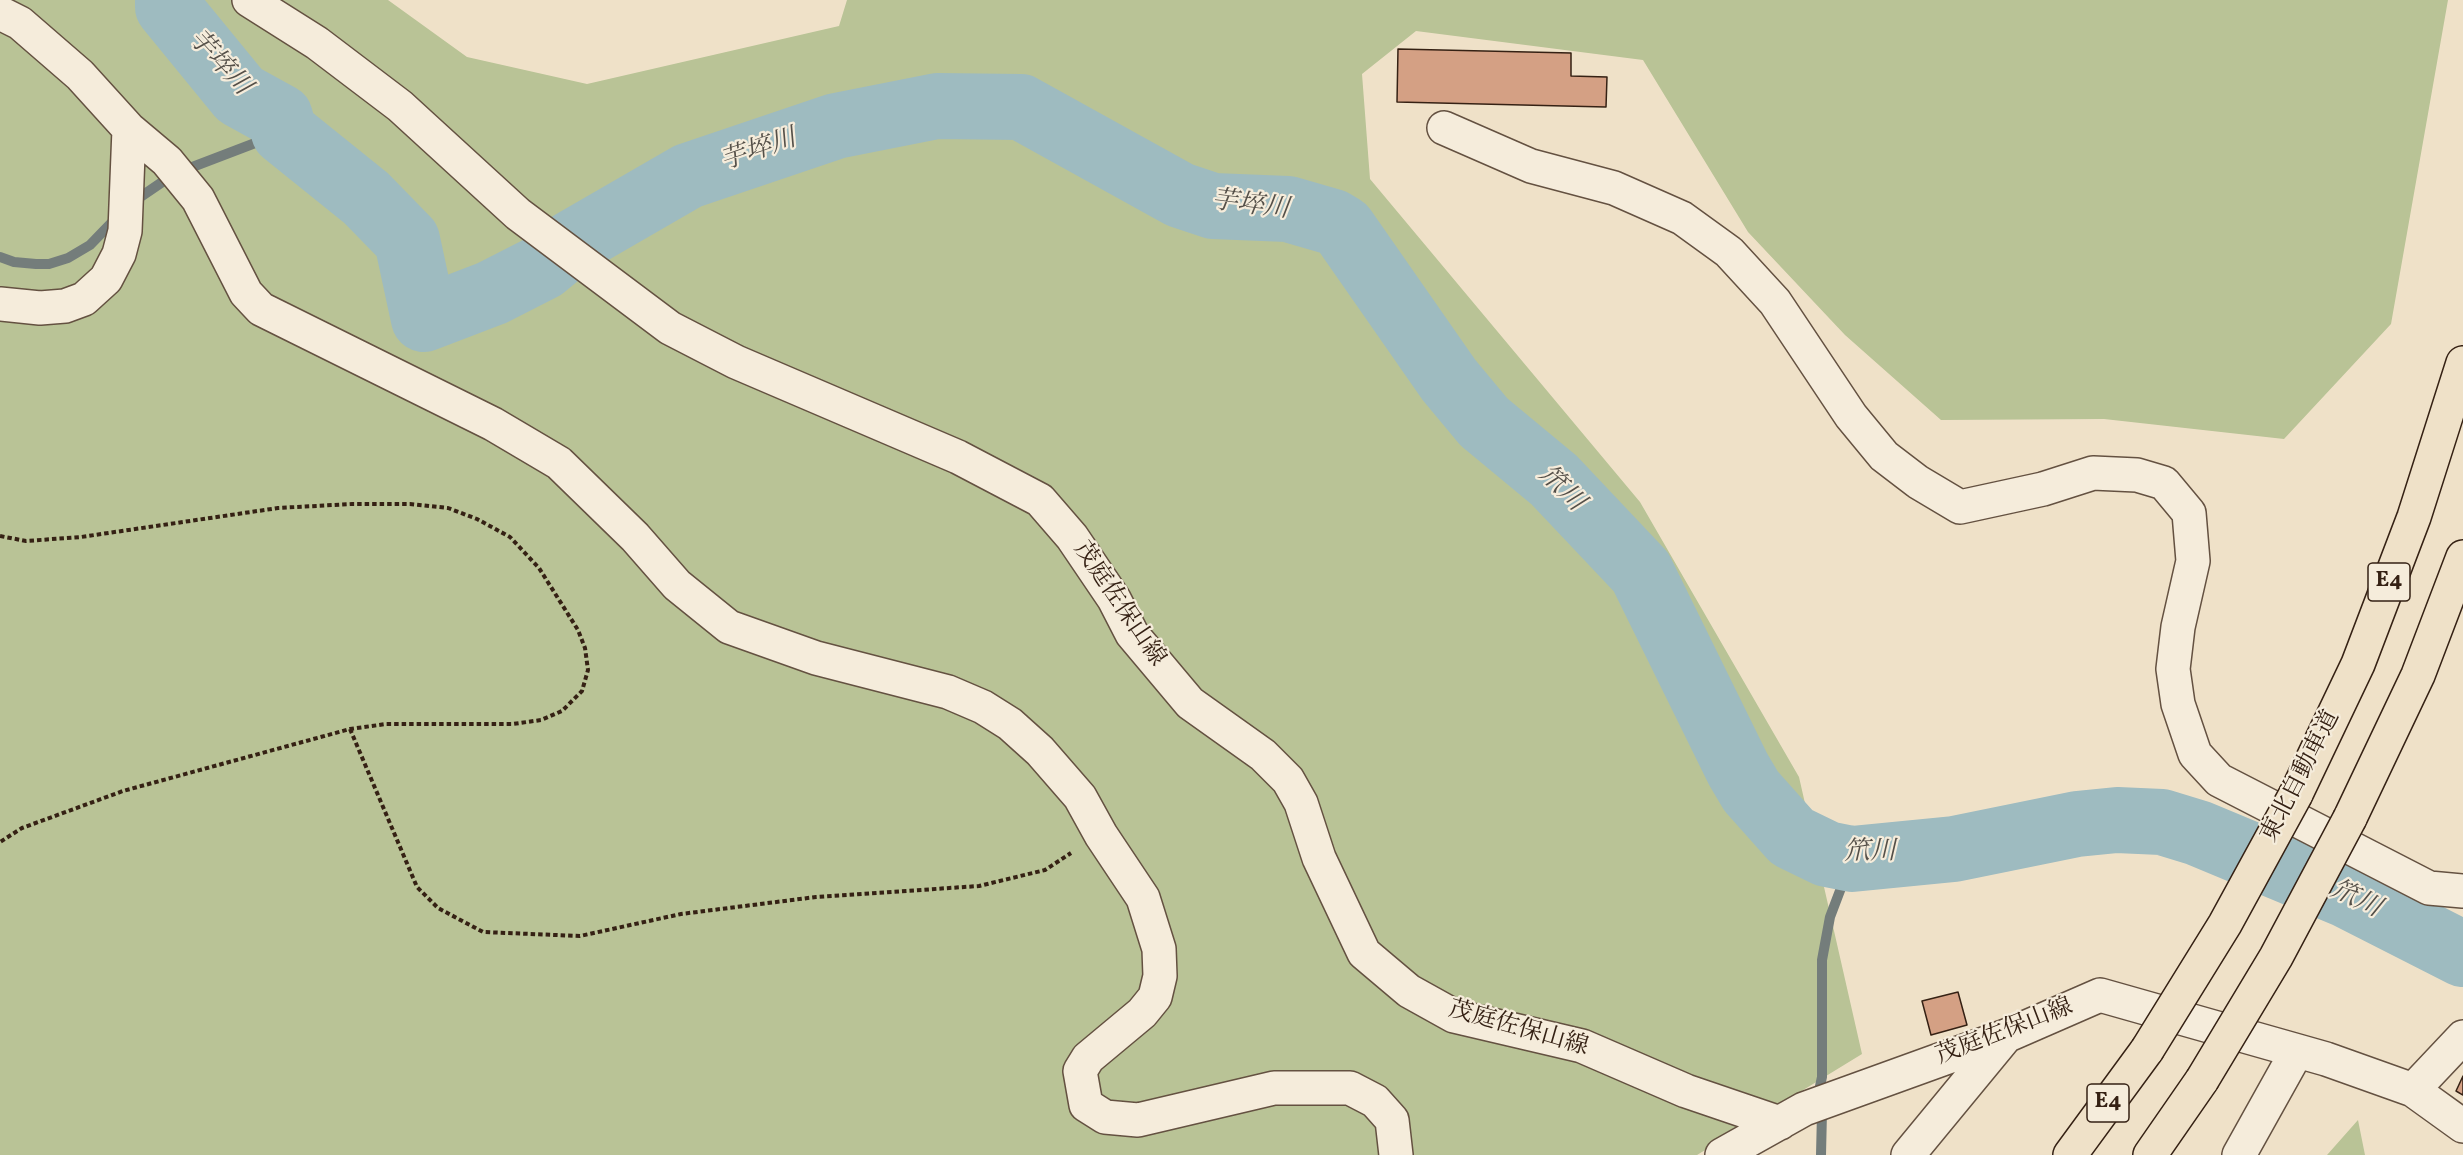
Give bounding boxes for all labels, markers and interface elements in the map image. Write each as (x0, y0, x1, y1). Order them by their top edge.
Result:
water label: 芋埣川 (180, 25, 256, 103)
water label: 芋埣川 (717, 125, 801, 179)
water label: 芋埣川 (1209, 187, 1291, 227)
water label: 笊川 (1530, 461, 1590, 519)
street label: 茂庭佐保山線 (1066, 537, 1170, 673)
road number: E4 (2368, 563, 2410, 601)
street label: 東北自動車道 (2256, 706, 2348, 848)
water label: 笊川 (1844, 838, 1896, 870)
water label: 笊川 (2325, 876, 2385, 926)
street label: 茂庭佐保山線 (1933, 994, 2077, 1072)
street label: 茂庭佐保山線 (1445, 996, 1591, 1064)
road number: E4 (2087, 1084, 2129, 1122)

